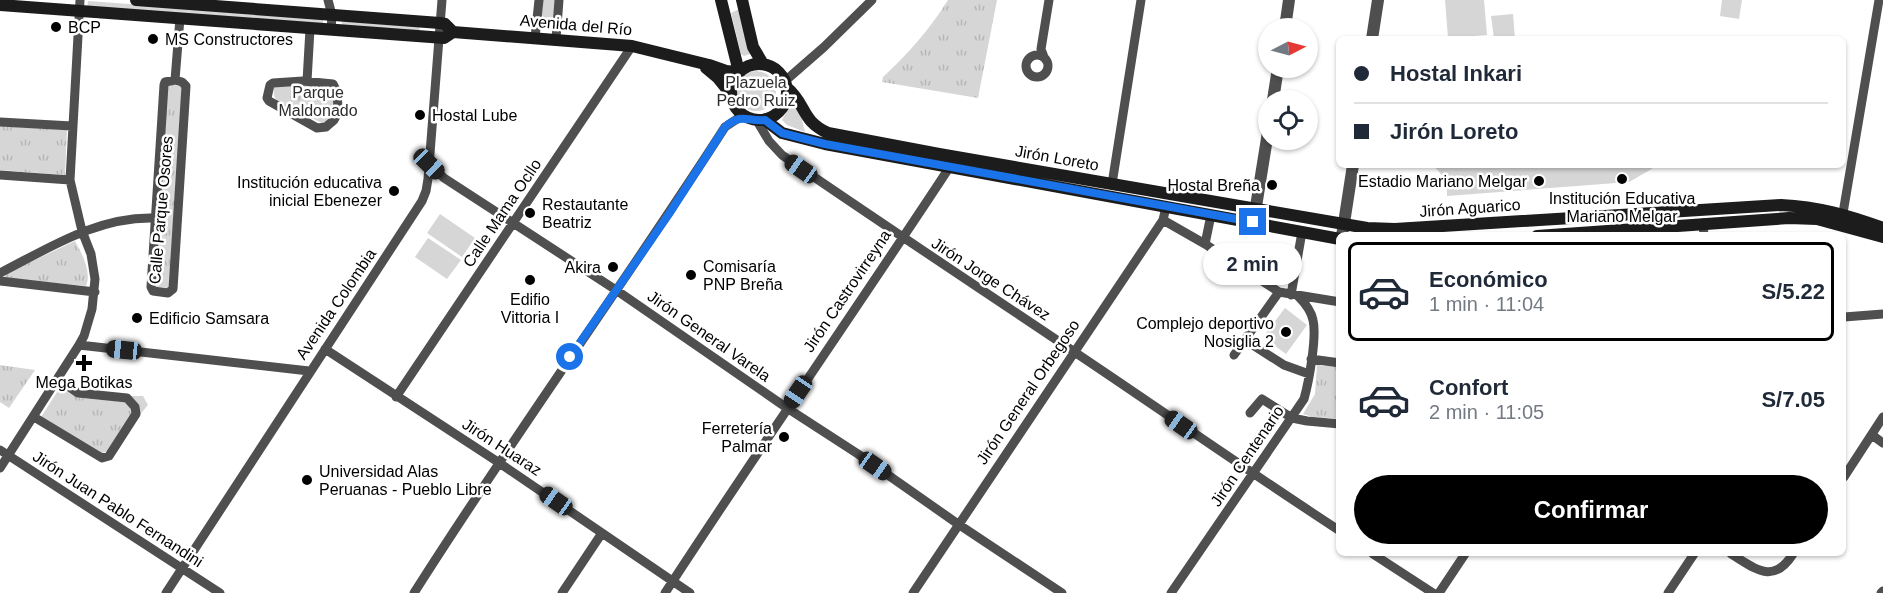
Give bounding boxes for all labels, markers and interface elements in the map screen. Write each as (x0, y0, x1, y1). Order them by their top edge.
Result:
street label: Avenida del Río (519, 12, 633, 38)
north arrow (1258, 18, 1318, 78)
map controls (1258, 18, 1318, 150)
place label: BCP (68, 19, 101, 36)
marker: BCP (49, 20, 63, 34)
place label: MS Constructores (165, 31, 293, 48)
marker: MS Constructores (146, 32, 160, 46)
text: Hostal Inkari (1390, 61, 1522, 86)
park label: Plazuela Pedro Ruiz (716, 74, 796, 109)
park label: Parque Maldonado (278, 84, 358, 119)
button: locate (1258, 90, 1318, 150)
place label: Hostal Lube (432, 107, 517, 124)
marker: Hostal Lube (413, 108, 427, 122)
text: Jirón Loreto (1390, 119, 1518, 144)
street label: Calle Parque Osores (146, 135, 176, 285)
street label: Jirón Loreto (1014, 142, 1100, 174)
car (410, 145, 448, 183)
car (781, 151, 821, 187)
street label: Calle Mama Ocllo (460, 156, 544, 270)
marker: Institución Educativa Mariano Melgar (1615, 172, 1629, 186)
place label: Estadio Mariano Melgar (1358, 173, 1528, 190)
place label: Institución educativa inicial Ebenezer (237, 174, 383, 209)
marker: Estadio Mariano Melgar (1532, 174, 1546, 188)
place label: Hostal Breña (1168, 177, 1260, 194)
marker: Hostal Breña (1265, 178, 1279, 192)
marker: Institución educativa inicial Ebenezer (387, 184, 401, 198)
place label: Institución Educativa Mariano Melgar (1549, 190, 1695, 225)
place label: Restautante Beatriz (542, 196, 628, 231)
street label: Jirón Aguarico (1419, 196, 1521, 220)
marker: Restautante Beatriz (523, 206, 537, 220)
route end (1239, 208, 1266, 235)
street label: Jirón Castrovirreyna (800, 227, 894, 355)
street label: Jirón Jorge Chávez (929, 234, 1053, 324)
callout: 2 min (1204, 243, 1302, 285)
street label: Avenida Colombia (293, 245, 379, 362)
text: 2 min (1226, 253, 1279, 275)
place label: Comisaría PNP Breña (703, 258, 783, 293)
place label: Akira (565, 259, 601, 276)
marker: Akira (606, 260, 620, 274)
icon: car (1357, 265, 1411, 319)
text: Económico (1429, 267, 1548, 292)
marker: Comisaría PNP Breña (684, 268, 698, 282)
marker: Edifio Vittoria I (523, 273, 537, 287)
text: S/5.22 (1761, 279, 1825, 304)
street label: Jirón General Varela (645, 287, 774, 385)
place label: Edifio Vittoria I (501, 291, 559, 326)
text: 1 min · 11:04 (1429, 293, 1544, 315)
place label: Edificio Samsara (149, 310, 269, 327)
marker: Edificio Samsara (130, 311, 144, 325)
place label: Complejo deportivo Nosiglia 2 (1136, 315, 1274, 350)
street label: Jirón General Orbegoso (973, 316, 1083, 468)
marker: Complejo deportivo Nosiglia 2 (1279, 325, 1293, 339)
car (105, 339, 143, 361)
route start (556, 343, 583, 370)
marker: Mega Botikas (77, 356, 91, 370)
car (780, 372, 816, 412)
icon: car (1357, 373, 1411, 427)
place label: Mega Botikas (36, 374, 132, 391)
text: Confort (1429, 375, 1508, 400)
text: S/7.05 (1761, 387, 1825, 412)
text: 2 min · 11:05 (1429, 401, 1544, 423)
street label: Jirón Centenario (1207, 403, 1287, 509)
car (1161, 407, 1201, 443)
street label: Jirón Huaraz (459, 415, 545, 479)
place label: Ferretería Palmar (702, 420, 773, 455)
marker: Ferretería Palmar (777, 430, 791, 444)
street label: Jirón Juan Pablo Fernandini (30, 448, 206, 570)
car (855, 448, 895, 484)
place label: Universidad Alas Peruanas - Pueblo Libre (319, 463, 492, 498)
marker: Universidad Alas Peruanas - Pueblo Libre (300, 473, 314, 487)
button: Confirmar (1354, 475, 1828, 544)
car (536, 483, 576, 519)

